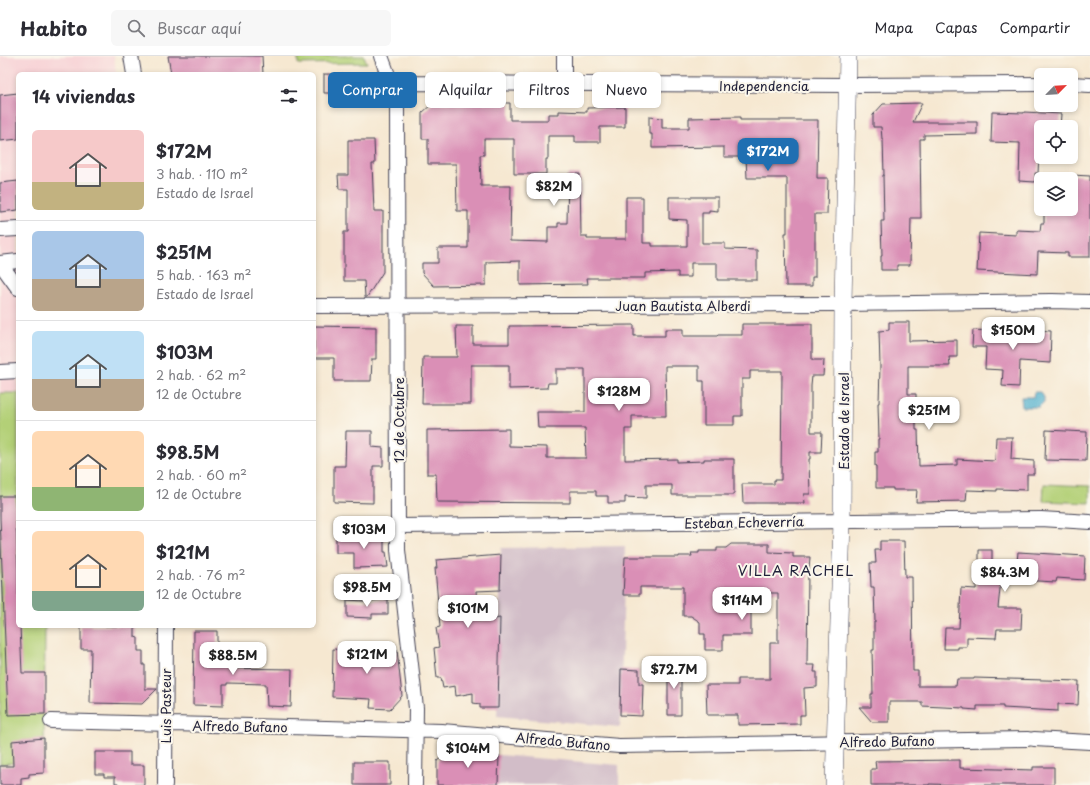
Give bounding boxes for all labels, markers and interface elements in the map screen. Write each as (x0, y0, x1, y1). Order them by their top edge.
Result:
search box (111, 10, 391, 46)
text: Habito (20, 14, 87, 42)
text: Buscar aquí (157, 16, 241, 39)
icon: search (125, 17, 147, 39)
text: Mapa (875, 17, 913, 38)
text: Capas (935, 17, 977, 38)
text: Compartir (999, 17, 1070, 38)
north arrow (1034, 68, 1078, 112)
map controls (1034, 68, 1078, 216)
chip: Comprar (328, 72, 417, 108)
chip: Alquilar (425, 72, 506, 108)
chip: Filtros (514, 72, 584, 108)
chip: Nuevo (592, 72, 661, 108)
street label: Independencia (719, 76, 809, 95)
text: 14 viviendas (32, 83, 135, 109)
icon: filters (278, 85, 300, 107)
button: locate (1034, 120, 1078, 164)
text: $172M (156, 138, 212, 164)
pin: $172M (740, 138, 796, 172)
text: $172M (747, 141, 789, 160)
icon: home (64, 146, 112, 194)
text: 3 hab. · 110 m² (156, 164, 248, 183)
button: layers (1034, 172, 1078, 216)
pin: $82M (530, 173, 578, 207)
text: $82M (536, 176, 573, 195)
text: Estado de Israel (156, 183, 254, 202)
text: $251M (156, 239, 212, 265)
icon: home (64, 247, 112, 295)
text: 5 hab. · 163 m² (156, 265, 251, 284)
text: Estado de Israel (156, 284, 254, 303)
street label: Juan Bautista Alberdi (615, 296, 751, 315)
pin: $150M (985, 317, 1041, 351)
text: $150M (991, 320, 1035, 339)
text: $103M (156, 339, 213, 365)
icon: home (64, 347, 112, 395)
text: 2 hab. · 62 m² (156, 365, 246, 384)
street label: Estado de Israel (834, 372, 853, 470)
street label: 12 de Octubre (389, 377, 408, 463)
pin: $128M (591, 378, 647, 412)
text: $128M (597, 381, 641, 400)
text: 12 de Octubre (156, 384, 242, 403)
pin: $251M (901, 397, 957, 431)
text: $251M (908, 400, 950, 419)
text: $98.5M (156, 439, 220, 465)
icon: home (64, 447, 112, 495)
text: 2 hab. · 60 m² (156, 465, 247, 484)
text: 12 de Octubre (156, 484, 242, 503)
street label: Esteban Echeverría (684, 511, 805, 533)
pin: $103M (336, 516, 392, 550)
text: $103M (342, 519, 386, 538)
text: $121M (156, 539, 210, 565)
icon: home (64, 547, 112, 595)
pin: $84.3M (972, 559, 1038, 593)
district label: VILLA RACHEL (738, 560, 854, 581)
text: $84.3M (980, 562, 1030, 581)
text: 2 hab. · 76 m² (156, 565, 245, 584)
pin: $98.5M (334, 574, 400, 608)
text: $98.5M (343, 577, 391, 596)
text: 12 de Octubre (156, 584, 242, 603)
pin: $114M (714, 587, 770, 621)
text: $114M (721, 590, 763, 609)
pin: $101M (440, 595, 496, 629)
text: $101M (447, 598, 489, 617)
pin: $121M (339, 641, 395, 675)
pin: $88.5M (200, 642, 266, 676)
text: $121M (346, 644, 388, 663)
text: $88.5M (209, 645, 257, 664)
pin: $72.7M (641, 656, 707, 690)
text: $72.7M (651, 659, 697, 678)
street label: Luis Pasteur (156, 668, 175, 744)
street label: Alfredo Bufano (192, 716, 288, 736)
street label: Alfredo Bufano (515, 727, 611, 755)
street label: Alfredo Bufano (839, 731, 935, 751)
pin: $104M (440, 735, 496, 769)
text: $104M (446, 738, 490, 757)

